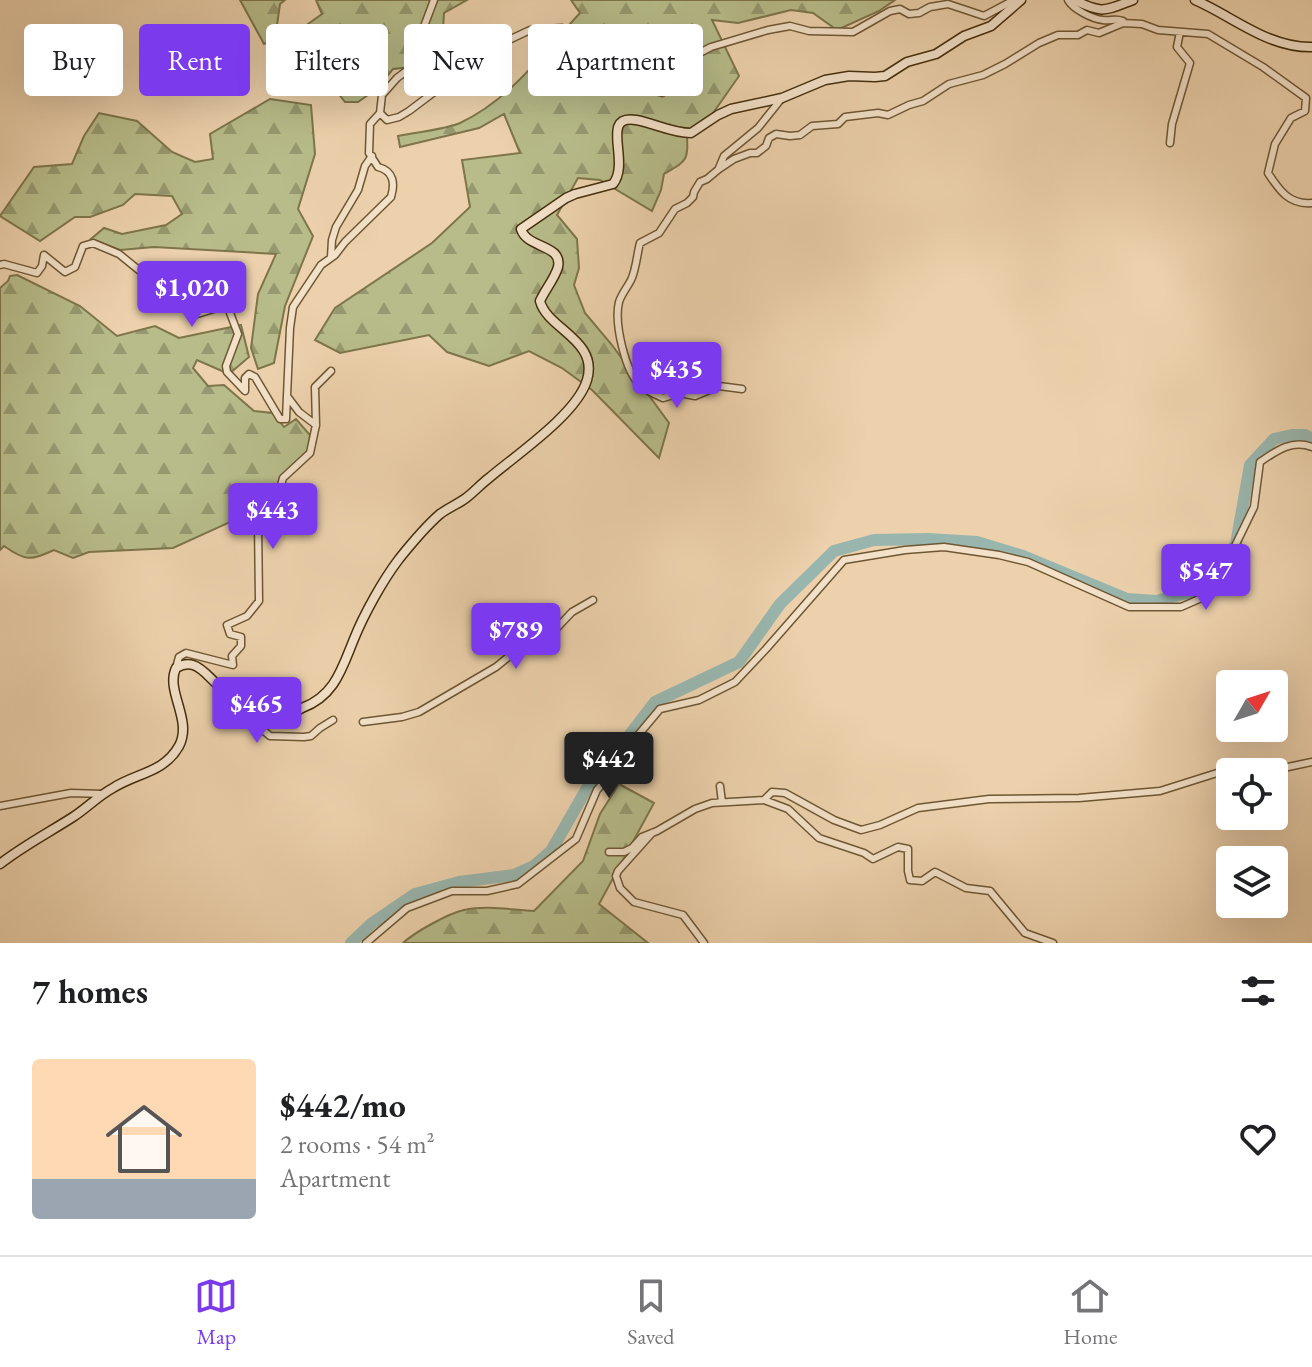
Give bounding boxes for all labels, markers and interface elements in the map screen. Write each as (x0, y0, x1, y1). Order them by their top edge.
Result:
chip: Buy (24, 24, 123, 96)
chip: Rent (139, 24, 250, 96)
chip: Filters (266, 24, 388, 96)
chip: New (404, 24, 512, 96)
chip: Apartment (528, 24, 703, 96)
pin: $1,020 (127, 261, 257, 329)
text: $1,020 (155, 270, 229, 304)
pin: $435 (630, 342, 724, 410)
text: $435 (650, 351, 704, 385)
pin: $443 (226, 483, 320, 551)
text: $443 (246, 492, 300, 526)
pin: $547 (1159, 544, 1253, 612)
text: $547 (1179, 553, 1233, 587)
pin: $789 (469, 603, 563, 671)
text: $789 (489, 612, 543, 646)
north arrow (1216, 670, 1288, 742)
map controls (1216, 670, 1288, 918)
pin: $465 (210, 677, 304, 745)
text: $465 (230, 686, 284, 720)
pin: $442 (562, 732, 656, 800)
text: $442 (582, 741, 636, 775)
button: locate (1216, 758, 1288, 830)
button: layers (1216, 846, 1288, 918)
text: 7 homes (32, 969, 148, 1013)
icon: filters (1236, 969, 1280, 1013)
text: $442/mo (280, 1083, 406, 1127)
icon: home (96, 1091, 192, 1187)
icon: heart (1236, 1117, 1280, 1161)
text: 2 rooms · 54 m² (280, 1127, 435, 1161)
text: Apartment (280, 1161, 390, 1195)
tab: Map (194, 1274, 238, 1351)
tab: Saved (627, 1274, 674, 1351)
tab: Home (1063, 1274, 1118, 1351)

